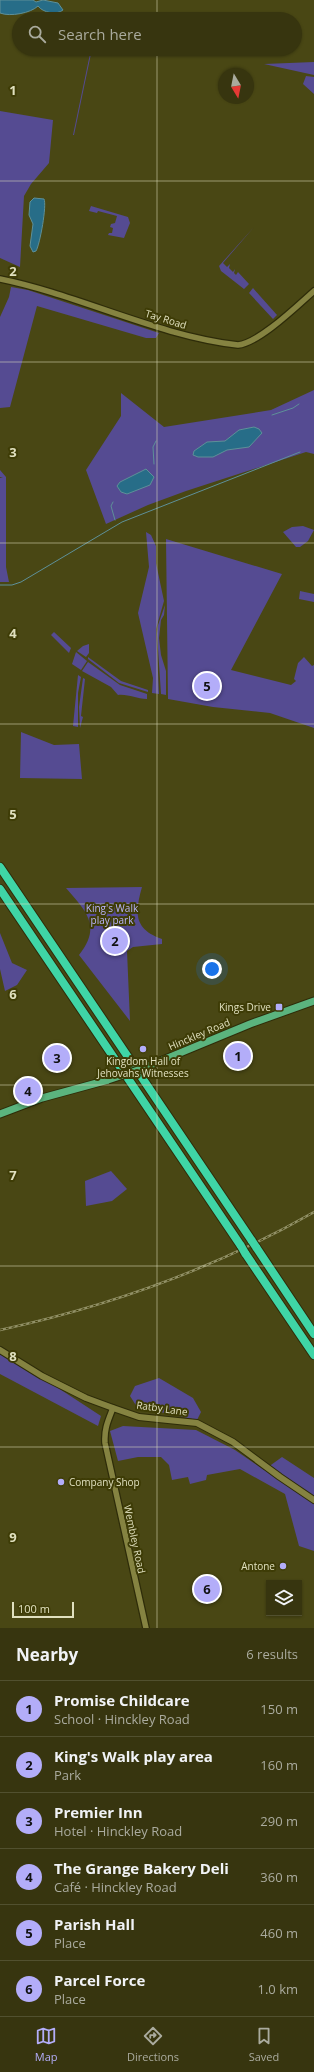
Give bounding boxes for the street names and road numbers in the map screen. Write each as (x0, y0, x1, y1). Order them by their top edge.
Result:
street label: Tay Road (144, 306, 188, 332)
street label: Hinckley Road (166, 1015, 232, 1053)
street label: Ratby Lane (136, 1397, 189, 1419)
street label: Wembley Road (121, 1503, 149, 1575)

